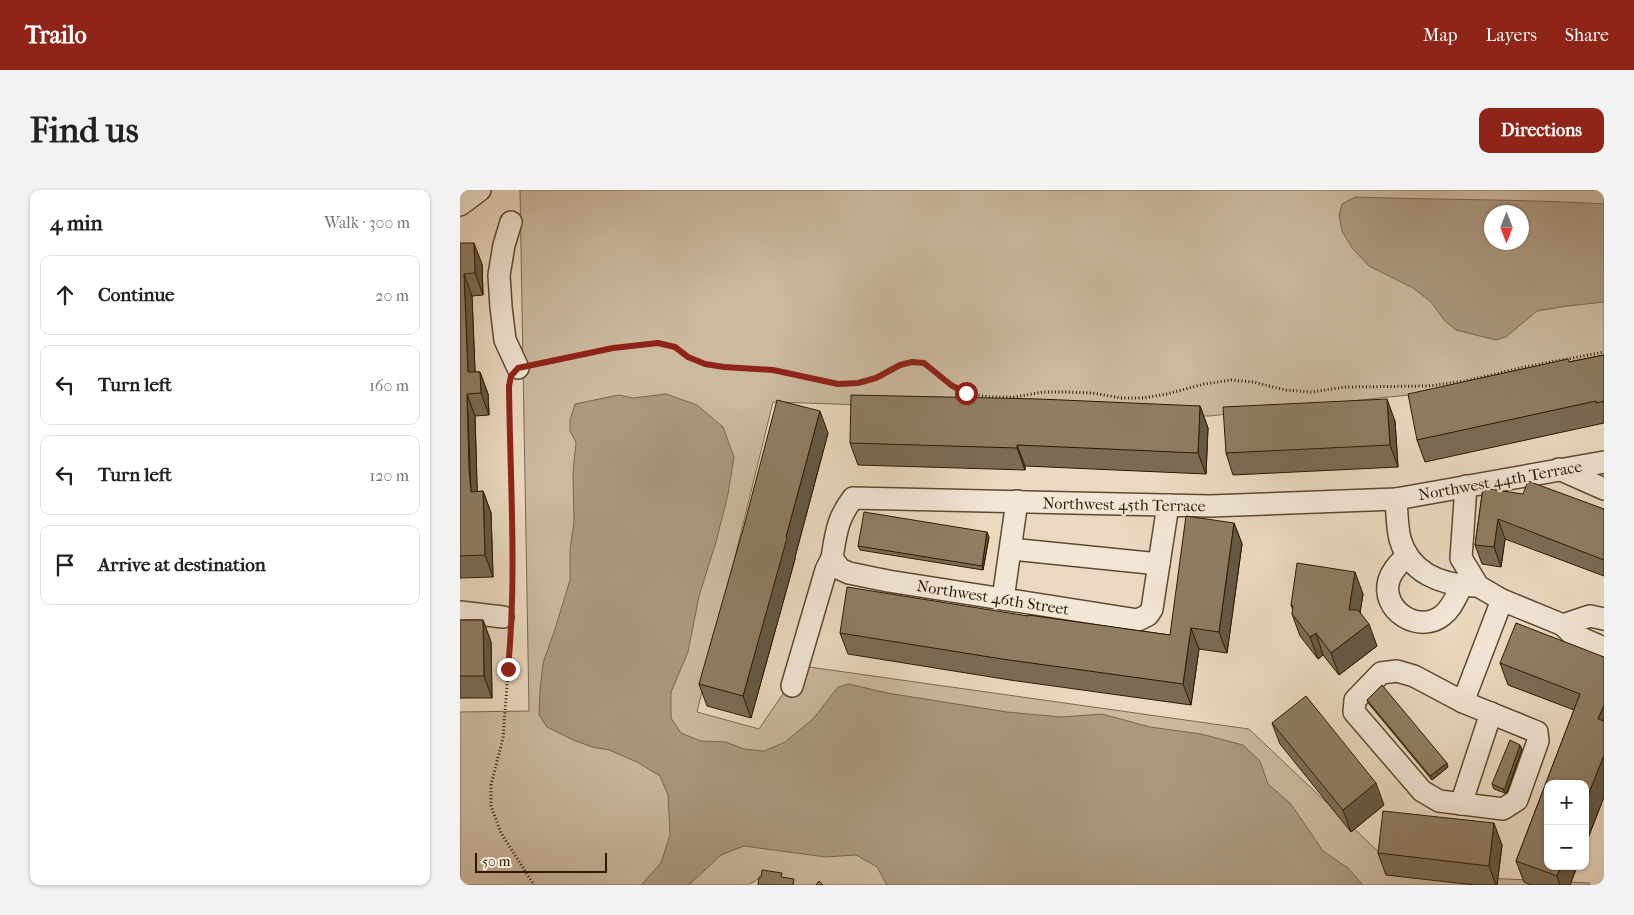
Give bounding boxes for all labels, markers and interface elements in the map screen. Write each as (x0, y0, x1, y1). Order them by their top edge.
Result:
text: Trailo (25, 21, 87, 49)
text: Map (1423, 25, 1457, 46)
text: Layers (1485, 25, 1537, 46)
text: Share (1565, 25, 1609, 46)
button: Directions (1479, 108, 1604, 153)
text: Find us (30, 110, 139, 151)
north arrow (1484, 205, 1529, 250)
text: 4 min (50, 211, 103, 235)
text: Walk · 300 m (324, 213, 410, 232)
icon: ahead (51, 281, 79, 309)
text: Continue (98, 284, 174, 306)
text: 20 m (375, 286, 409, 305)
icon: left (51, 371, 79, 399)
text: Turn left (98, 374, 172, 396)
text: 160 m (369, 376, 409, 395)
route start (955, 382, 978, 405)
street label: Northwest 44th Terrace (1417, 457, 1584, 504)
icon: left (51, 461, 79, 489)
text: Turn left (98, 464, 172, 486)
text: 120 m (370, 466, 409, 485)
street label: Northwest 45th Terrace (1042, 494, 1206, 515)
icon: arrive (51, 551, 79, 579)
text: Arrive at destination (98, 554, 266, 576)
street label: Northwest 46th Street (915, 576, 1071, 619)
route end (497, 658, 520, 681)
map controls (1544, 780, 1589, 870)
button: + (1544, 780, 1589, 825)
button: − (1544, 825, 1589, 870)
scale bar (475, 850, 608, 873)
text: 50 m (482, 853, 510, 870)

